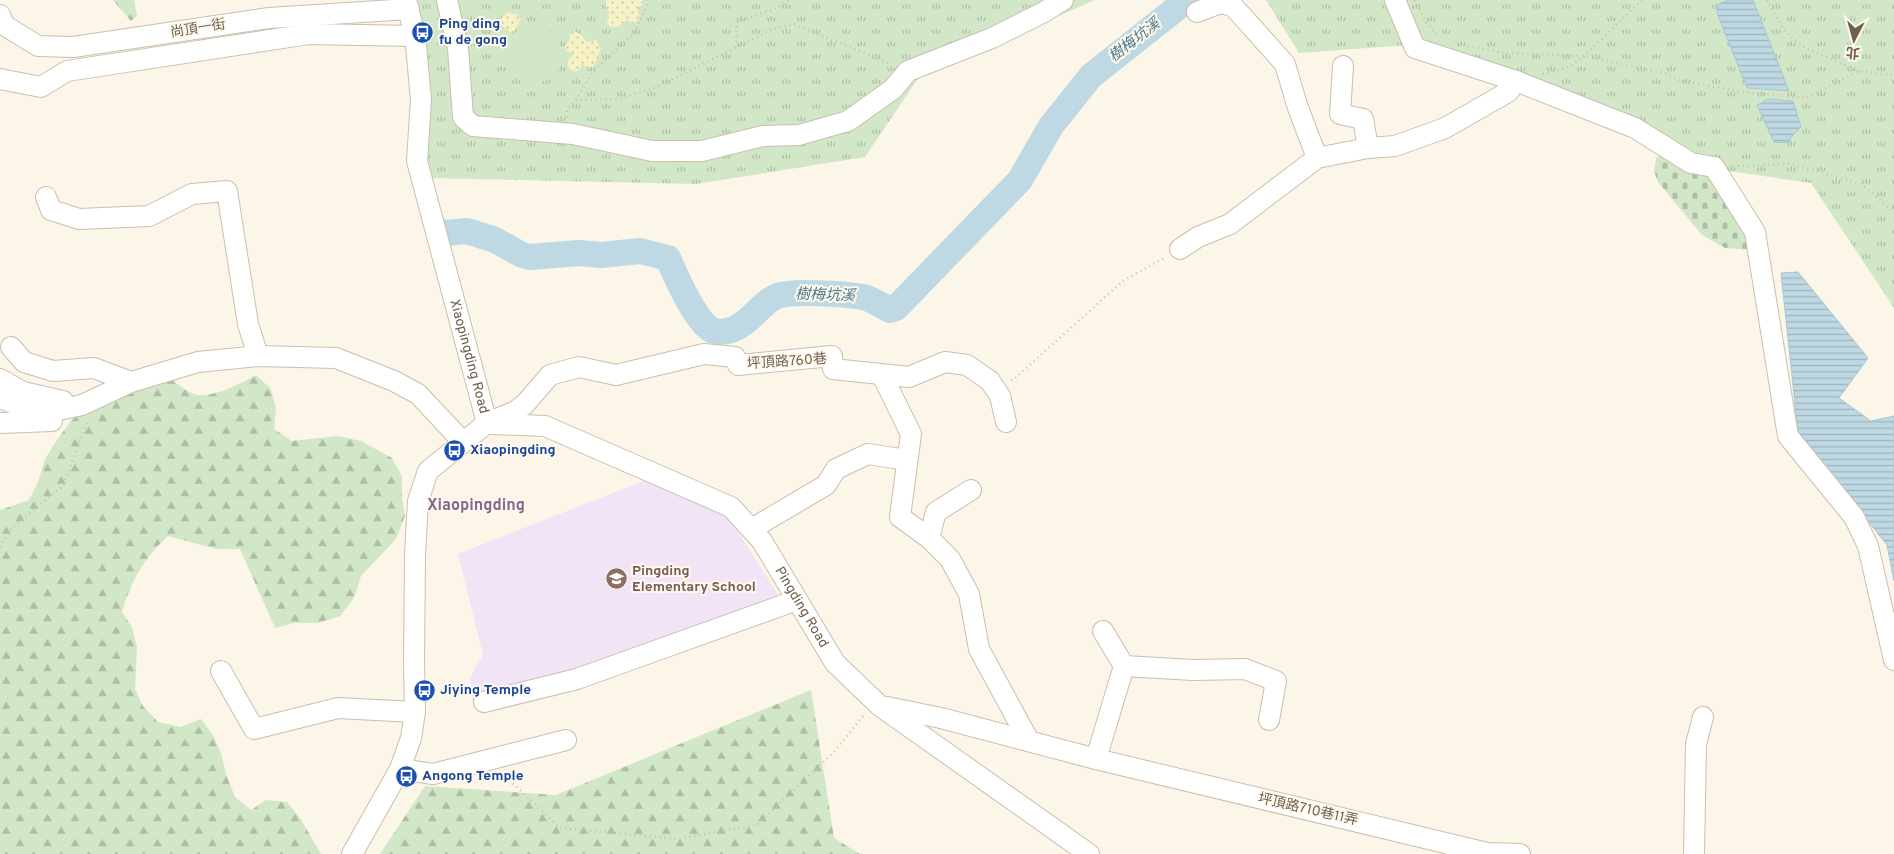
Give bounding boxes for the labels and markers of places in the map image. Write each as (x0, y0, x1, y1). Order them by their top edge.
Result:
place label: Ping ding fu de gong (439, 16, 507, 49)
bus stop icon: Ping ding fu de gong (411, 20, 435, 44)
bus stop icon: Xiaopingding (442, 438, 466, 462)
place label: Xiaopingding (470, 442, 556, 459)
place label: Pingding Elementary School (632, 563, 756, 596)
school or university icon: Pingding Elementary School (604, 567, 628, 591)
bus stop icon: Jiying Temple (412, 678, 436, 702)
place label: Jiying Temple (440, 682, 531, 699)
bus stop icon: Angong Temple (394, 764, 418, 788)
place label: Angong Temple (422, 768, 524, 785)

